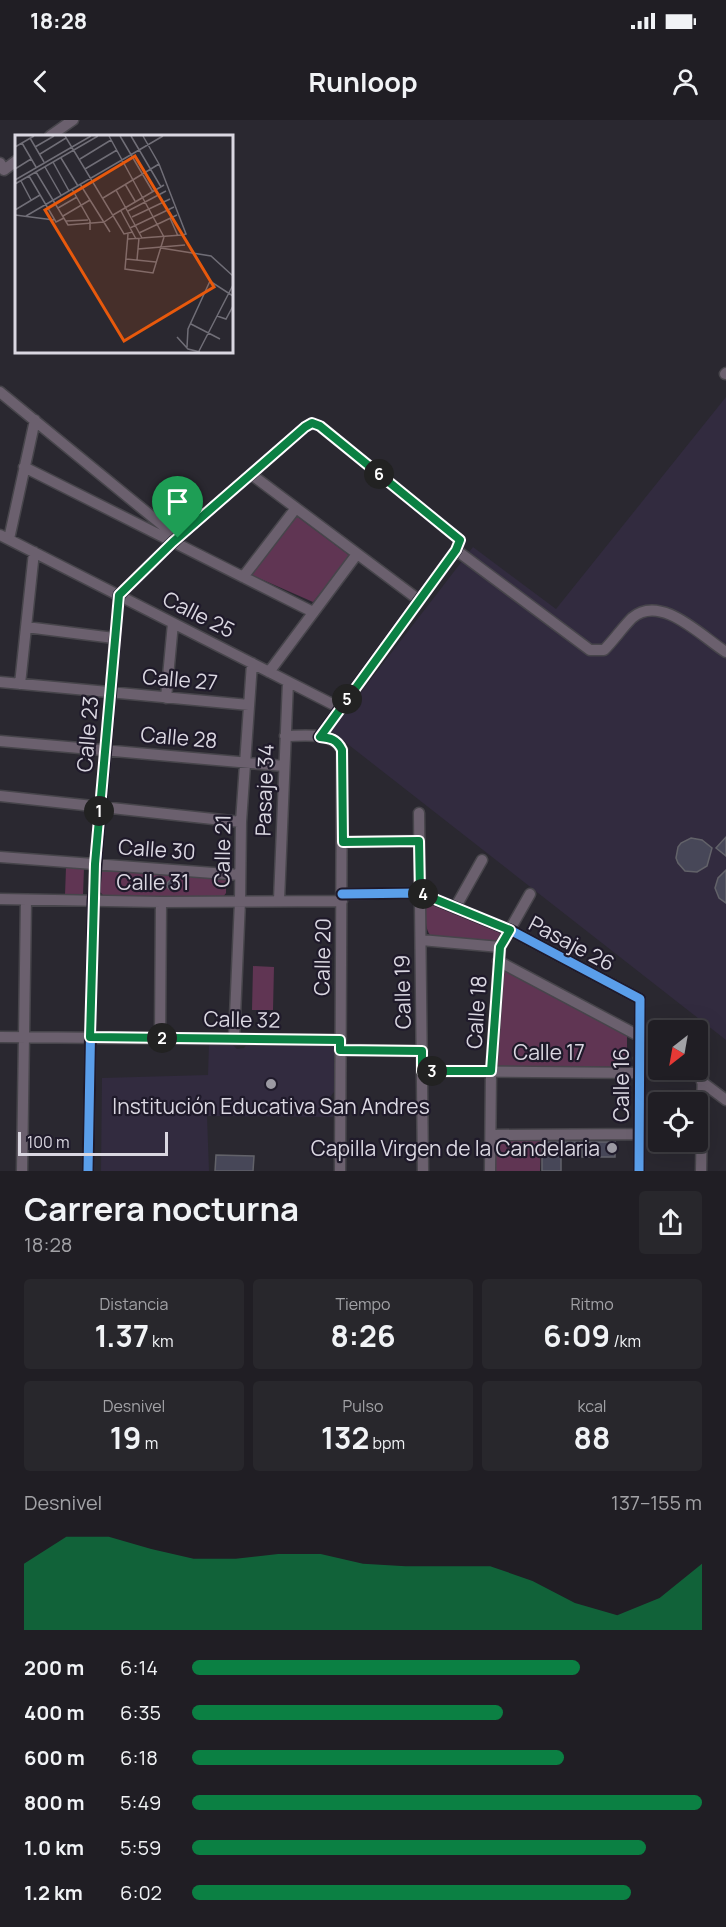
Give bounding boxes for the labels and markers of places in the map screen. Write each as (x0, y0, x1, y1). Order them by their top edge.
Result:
pin: 6 (364, 459, 394, 489)
pin (152, 476, 203, 538)
pin: 5 (332, 684, 362, 714)
pin: 1 (84, 796, 114, 826)
pin: 4 (408, 879, 438, 909)
pin: 2 (147, 1023, 177, 1053)
pin: 3 (417, 1056, 447, 1086)
marker: Institución Educativa San Andres (264, 1077, 278, 1091)
place label: Institución Educativa San Andres (112, 1092, 430, 1120)
place label: Capilla Virgen de la Candelaria (311, 1134, 600, 1162)
marker: Capilla Virgen de la Candelaria (605, 1141, 619, 1155)

